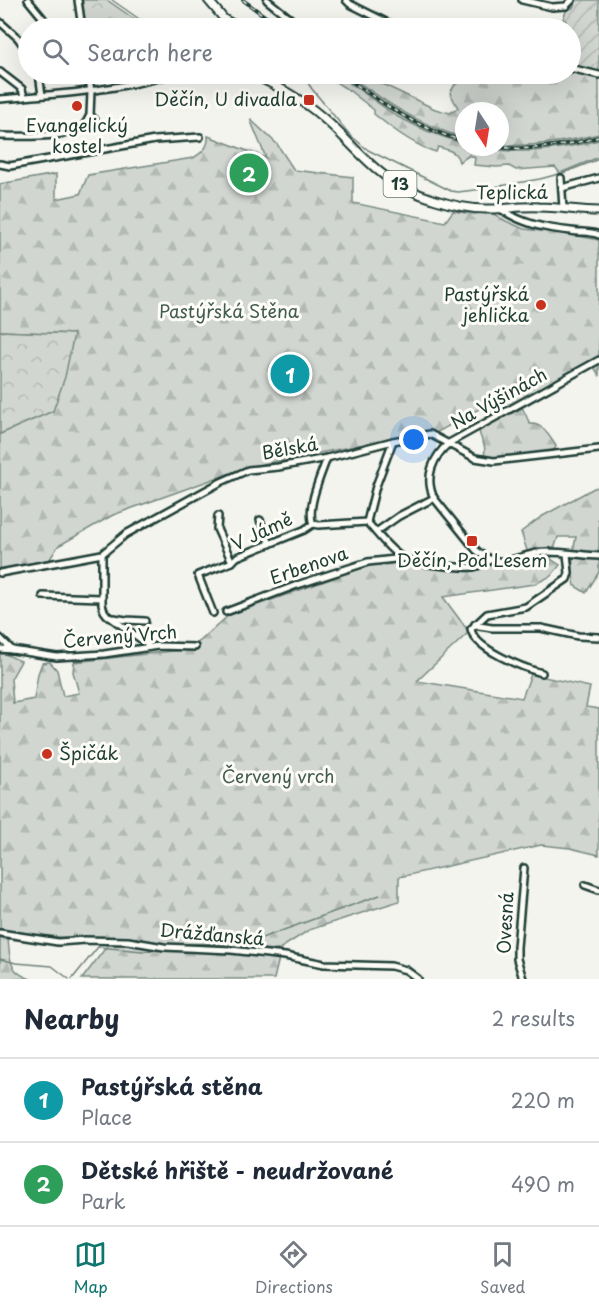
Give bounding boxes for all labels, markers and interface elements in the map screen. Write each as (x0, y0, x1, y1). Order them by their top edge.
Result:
search box (18, 18, 581, 84)
icon: search (39, 35, 72, 68)
text: Search here (87, 35, 213, 68)
place label: Děčín, U divadla (154, 85, 297, 112)
marker: Děčín, U divadla (302, 93, 316, 107)
marker: Evangelický kostel (70, 99, 84, 113)
north arrow (455, 102, 509, 156)
place label: Evangelický kostel (26, 111, 128, 159)
pin: 2 (230, 150, 268, 195)
road number: 13 (384, 171, 416, 197)
street label: Teplická (476, 178, 549, 205)
place label: Pastýřská jehlička (444, 280, 530, 328)
park label: Pastýřská Stěna (159, 297, 300, 324)
marker: Pastýřská jehlička (534, 298, 548, 312)
pin: 1 (270, 352, 310, 397)
street label: Na Výšinách (445, 360, 551, 435)
your location (399, 425, 428, 454)
street label: Bělská (260, 429, 321, 466)
street label: V Jámě (226, 505, 296, 557)
marker: Děčín, Pod Lesem (465, 534, 479, 548)
street label: Erbenova (266, 539, 351, 591)
place label: Děčín, Pod Lesem (397, 546, 547, 573)
street label: Červený Vrch (62, 617, 178, 654)
place label: Špičák (59, 739, 119, 766)
marker: Špičák (40, 747, 54, 761)
park label: Červený vrch (222, 762, 334, 789)
street label: Ovesná (489, 890, 520, 955)
street label: Drážďanská (159, 915, 266, 952)
text: Nearby (24, 999, 119, 1038)
text: 2 results (492, 1003, 575, 1033)
text: Pastýřská stěna (81, 1069, 263, 1102)
text: 1 (39, 1085, 48, 1115)
text: 220 m (511, 1085, 575, 1115)
text: Place (81, 1102, 132, 1132)
text: Dětské hřiště - neudržované (81, 1153, 393, 1186)
text: 2 (36, 1169, 51, 1199)
text: 490 m (511, 1169, 575, 1199)
text: Park (81, 1186, 126, 1216)
tab: Map (74, 1238, 108, 1298)
tab: Directions (255, 1238, 333, 1298)
tab: Saved (480, 1238, 525, 1298)

